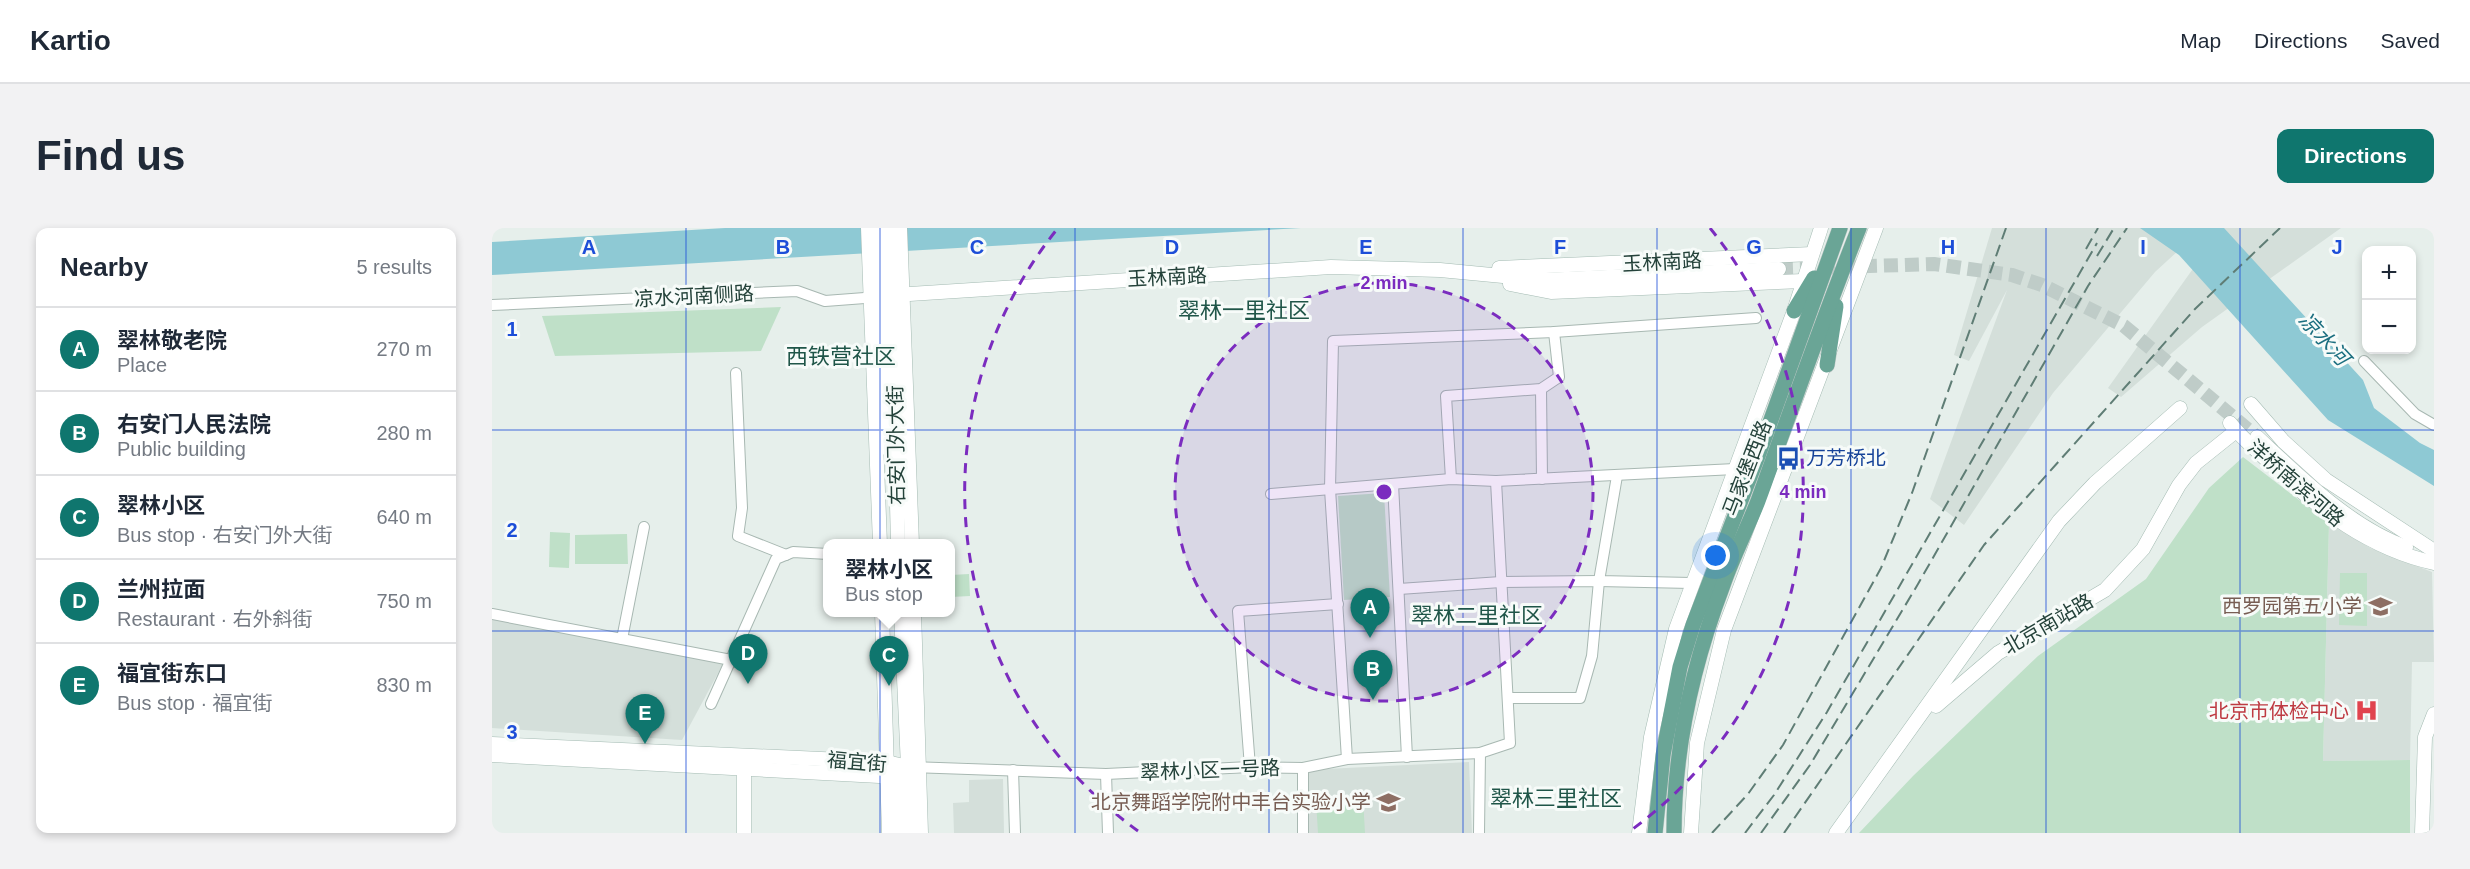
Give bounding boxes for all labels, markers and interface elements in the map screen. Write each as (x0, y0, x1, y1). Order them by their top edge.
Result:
text: Kartio (30, 25, 111, 56)
text: Map (2180, 29, 2221, 52)
text: Directions (2254, 29, 2347, 52)
text: Saved (2380, 29, 2440, 52)
button: Directions (2277, 129, 2434, 183)
text: Find us (36, 132, 185, 179)
text: A (582, 236, 596, 258)
text: B (776, 236, 790, 258)
text: C (970, 236, 984, 258)
text: D (1165, 236, 1179, 258)
text: E (1359, 236, 1373, 258)
text: F (1554, 236, 1566, 258)
text: G (1746, 236, 1762, 258)
text: H (1941, 236, 1955, 258)
text: I (2140, 236, 2146, 258)
text: J (2331, 236, 2343, 258)
map controls (2362, 246, 2416, 354)
button: + (2362, 246, 2416, 300)
street label: 玉林南路 (1621, 249, 1703, 275)
text: Nearby (60, 252, 148, 282)
text: 5 results (356, 256, 432, 278)
street label: 玉林南路 (1126, 264, 1208, 290)
text: 2 min (1360, 273, 1408, 293)
street label: 凉水河南侧路 (634, 282, 754, 310)
district label: 翠林一里社区 (1178, 298, 1310, 323)
button: − (2362, 300, 2416, 354)
water label: 凉水河 (2294, 308, 2357, 372)
text: 1 (506, 318, 518, 340)
text: 翠林敬老院 (117, 328, 227, 353)
text: A (72, 338, 87, 360)
text: 270 m (376, 338, 432, 360)
district label: 西铁营社区 (786, 344, 896, 369)
text: Place (117, 354, 167, 376)
street label: 右安门外大街 (884, 385, 908, 505)
text: 右安门人民法院 (117, 412, 271, 437)
street label: 马家堡西路 (1719, 417, 1775, 519)
text: B (72, 422, 87, 444)
text: 280 m (376, 422, 432, 444)
street label: 洋桥南滨河路 (2244, 435, 2348, 531)
text: Public building (117, 438, 246, 460)
bus stop icon: 万芳桥北 (1775, 445, 1801, 471)
place label: 万芳桥北 (1806, 447, 1886, 469)
centre of rings (1374, 482, 1394, 502)
text: 4 min (1779, 482, 1827, 502)
text: 翠林小区 (117, 493, 205, 518)
text: C (72, 506, 87, 528)
text: 640 m (376, 506, 432, 528)
text: 2 (506, 519, 518, 541)
text: Bus stop · 右安门外大街 (117, 524, 333, 546)
popup (823, 539, 955, 617)
your location (1701, 541, 1730, 570)
text: 翠林小区 (845, 557, 933, 582)
text: 兰州拉面 (117, 577, 205, 602)
text: Bus stop (845, 583, 923, 605)
pin: A (1350, 588, 1390, 638)
street label: 北京南站路 (1999, 589, 2097, 659)
text: D (72, 590, 87, 612)
text: 750 m (376, 590, 432, 612)
school or university icon: 西罗园第五小学 (2367, 593, 2393, 619)
place label: 西罗园第五小学 (2222, 595, 2362, 617)
district label: 翠林二里社区 (1411, 603, 1543, 628)
text: Restaurant · 右外斜街 (117, 608, 313, 630)
pin: D (728, 634, 768, 684)
pin: C (870, 636, 908, 686)
pin: B (1354, 650, 1392, 700)
text: 福宜街东口 (117, 661, 227, 686)
text: E (73, 674, 86, 696)
text: 830 m (376, 674, 432, 696)
text: Bus stop · 福宜街 (117, 692, 273, 714)
pin: E (626, 694, 664, 744)
hospital icon: 北京市体检中心 (2354, 698, 2380, 724)
place label: 北京市体检中心 (2209, 700, 2349, 722)
text: 3 (506, 721, 518, 743)
street label: 福宜街 (826, 748, 888, 776)
street label: 翠林小区一号路 (1140, 757, 1280, 783)
district label: 翠林三里社区 (1490, 786, 1622, 811)
school or university icon: 北京舞蹈学院附中丰台实验小学 (1376, 789, 1402, 815)
place label: 北京舞蹈学院附中丰台实验小学 (1091, 791, 1371, 813)

